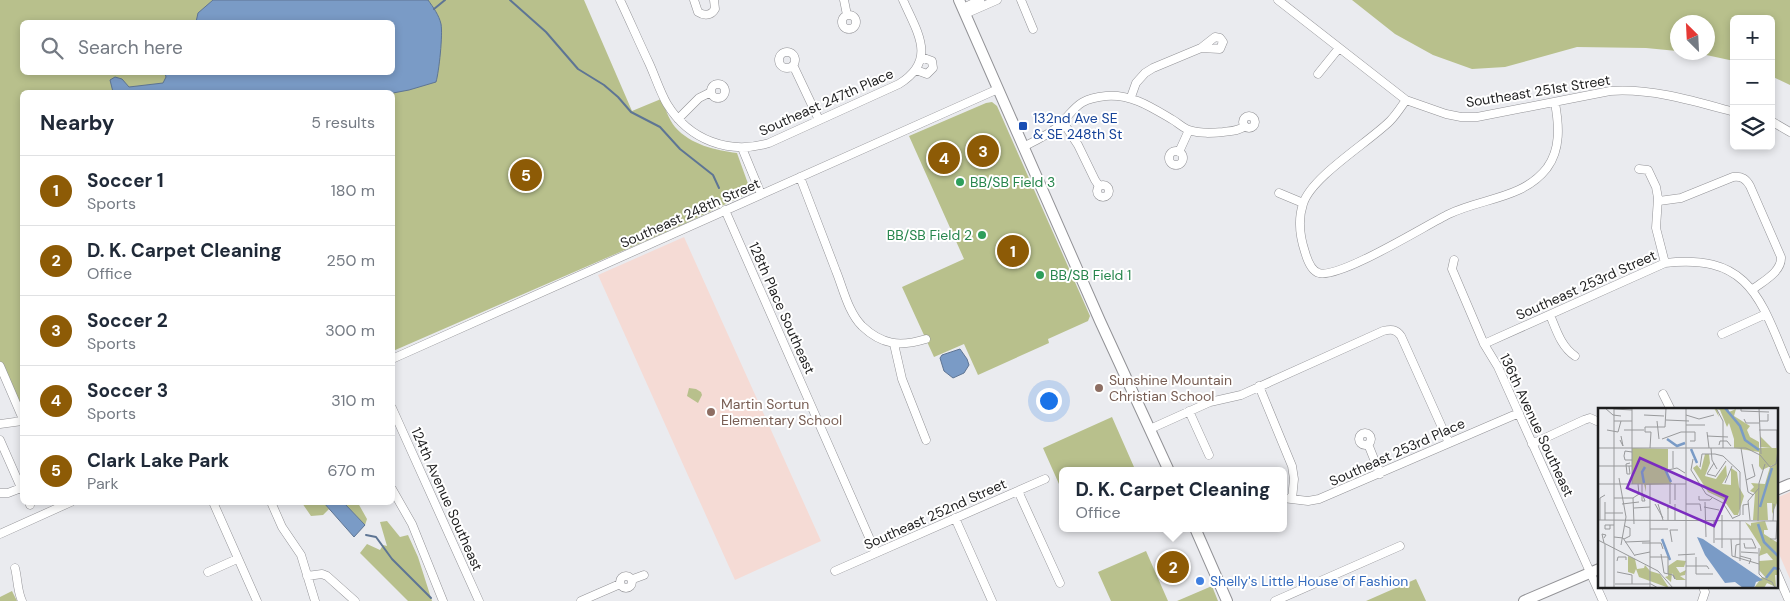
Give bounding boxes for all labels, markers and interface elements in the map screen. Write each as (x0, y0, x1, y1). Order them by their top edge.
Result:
north arrow (1670, 15, 1715, 60)
map controls (1730, 15, 1775, 150)
button: + (1730, 15, 1775, 60)
search box (20, 20, 395, 75)
icon: search (38, 34, 66, 62)
text: Search here (78, 35, 183, 60)
button: − (1730, 60, 1775, 105)
street label: Southeast 247th Place (756, 64, 896, 140)
street label: Southeast 251st Street (1464, 71, 1612, 111)
button: layers (1730, 105, 1775, 150)
text: Nearby (40, 109, 114, 137)
place label: 132nd Ave SE & SE 248th St (1033, 109, 1122, 143)
text: 5 results (311, 112, 375, 133)
marker: 132nd Ave SE & SE 248th St (1017, 120, 1029, 132)
pin: 3 (967, 132, 999, 170)
pin: 4 (928, 139, 960, 177)
pin: 5 (510, 156, 542, 194)
text: Soccer 1 (87, 168, 164, 193)
place label: BB/SB Field 3 (970, 173, 1055, 191)
street label: Southeast 248th Street (617, 174, 763, 252)
marker: BB/SB Field 3 (954, 176, 966, 188)
text: 1 (53, 180, 59, 201)
text: 180 m (331, 180, 375, 201)
text: Sports (87, 193, 136, 214)
place label: BB/SB Field 2 (887, 226, 972, 244)
marker: BB/SB Field 2 (976, 229, 988, 241)
pin: 1 (997, 232, 1029, 270)
text: D. K. Carpet Cleaning (87, 238, 282, 263)
street label: 128th Place Southeast (745, 239, 819, 377)
street label: Southeast 253rd Street (1513, 246, 1659, 324)
text: 2 (51, 250, 61, 271)
text: 250 m (327, 250, 375, 271)
text: Office (87, 263, 132, 284)
place label: BB/SB Field 1 (1050, 266, 1131, 284)
marker: BB/SB Field 1 (1034, 269, 1046, 281)
text: Soccer 2 (87, 308, 168, 333)
text: 3 (51, 320, 61, 341)
text: 300 m (325, 320, 375, 341)
text: Sports (87, 333, 136, 354)
street label: 136th Avenue Southeast (1496, 351, 1578, 499)
place label: Sunshine Mountain Christian School (1109, 371, 1232, 405)
text: Soccer 3 (87, 378, 168, 403)
marker: Sunshine Mountain Christian School (1093, 382, 1105, 394)
your location (1036, 388, 1062, 414)
text: 4 (51, 390, 61, 411)
text: 310 m (331, 390, 375, 411)
place label: Martin Sortun Elementary School (721, 395, 842, 429)
text: Sports (87, 403, 136, 424)
marker: Martin Sortun Elementary School (705, 406, 717, 418)
inset map (1598, 408, 1778, 588)
street label: Southeast 253rd Place (1326, 414, 1468, 490)
street label: 124th Avenue Southeast (407, 425, 487, 573)
text: Clark Lake Park (87, 448, 229, 473)
text: 5 (51, 460, 61, 481)
text: 670 m (328, 460, 375, 481)
popup (1059, 467, 1287, 532)
text: Park (87, 473, 119, 494)
street label: Southeast 252nd Street (861, 474, 1009, 554)
text: D. K. Carpet Cleaning (1076, 477, 1270, 502)
text: Office (1076, 502, 1121, 523)
pin: 2 (1157, 548, 1189, 586)
place label: Shelly's Little House of Fashion (1210, 572, 1408, 590)
marker: Shelly's Little House of Fashion (1194, 575, 1206, 587)

